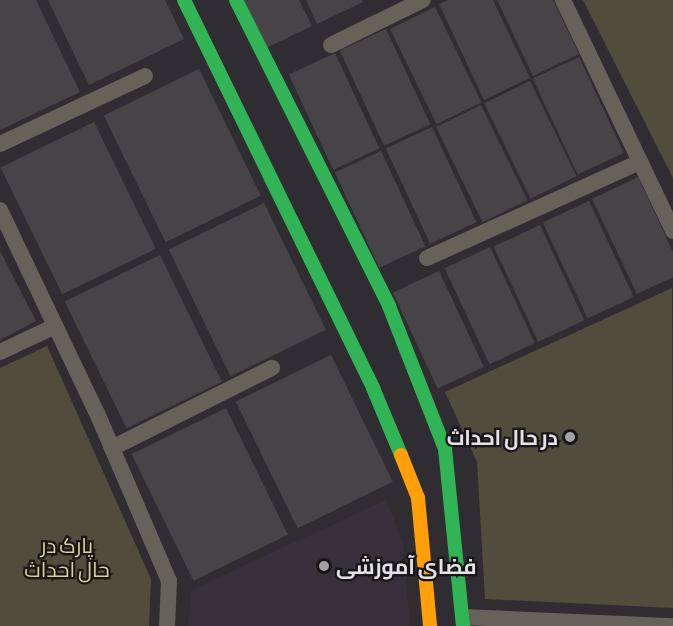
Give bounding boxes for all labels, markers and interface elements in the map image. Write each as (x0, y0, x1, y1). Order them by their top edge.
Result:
place label: در حال احداث (447, 424, 558, 450)
marker: در حال احداث (563, 430, 577, 444)
park label: پارک در حال احداث (24, 532, 110, 582)
place label: فضای آموزشی (336, 553, 477, 579)
marker: فضای آموزشی (317, 559, 331, 573)

